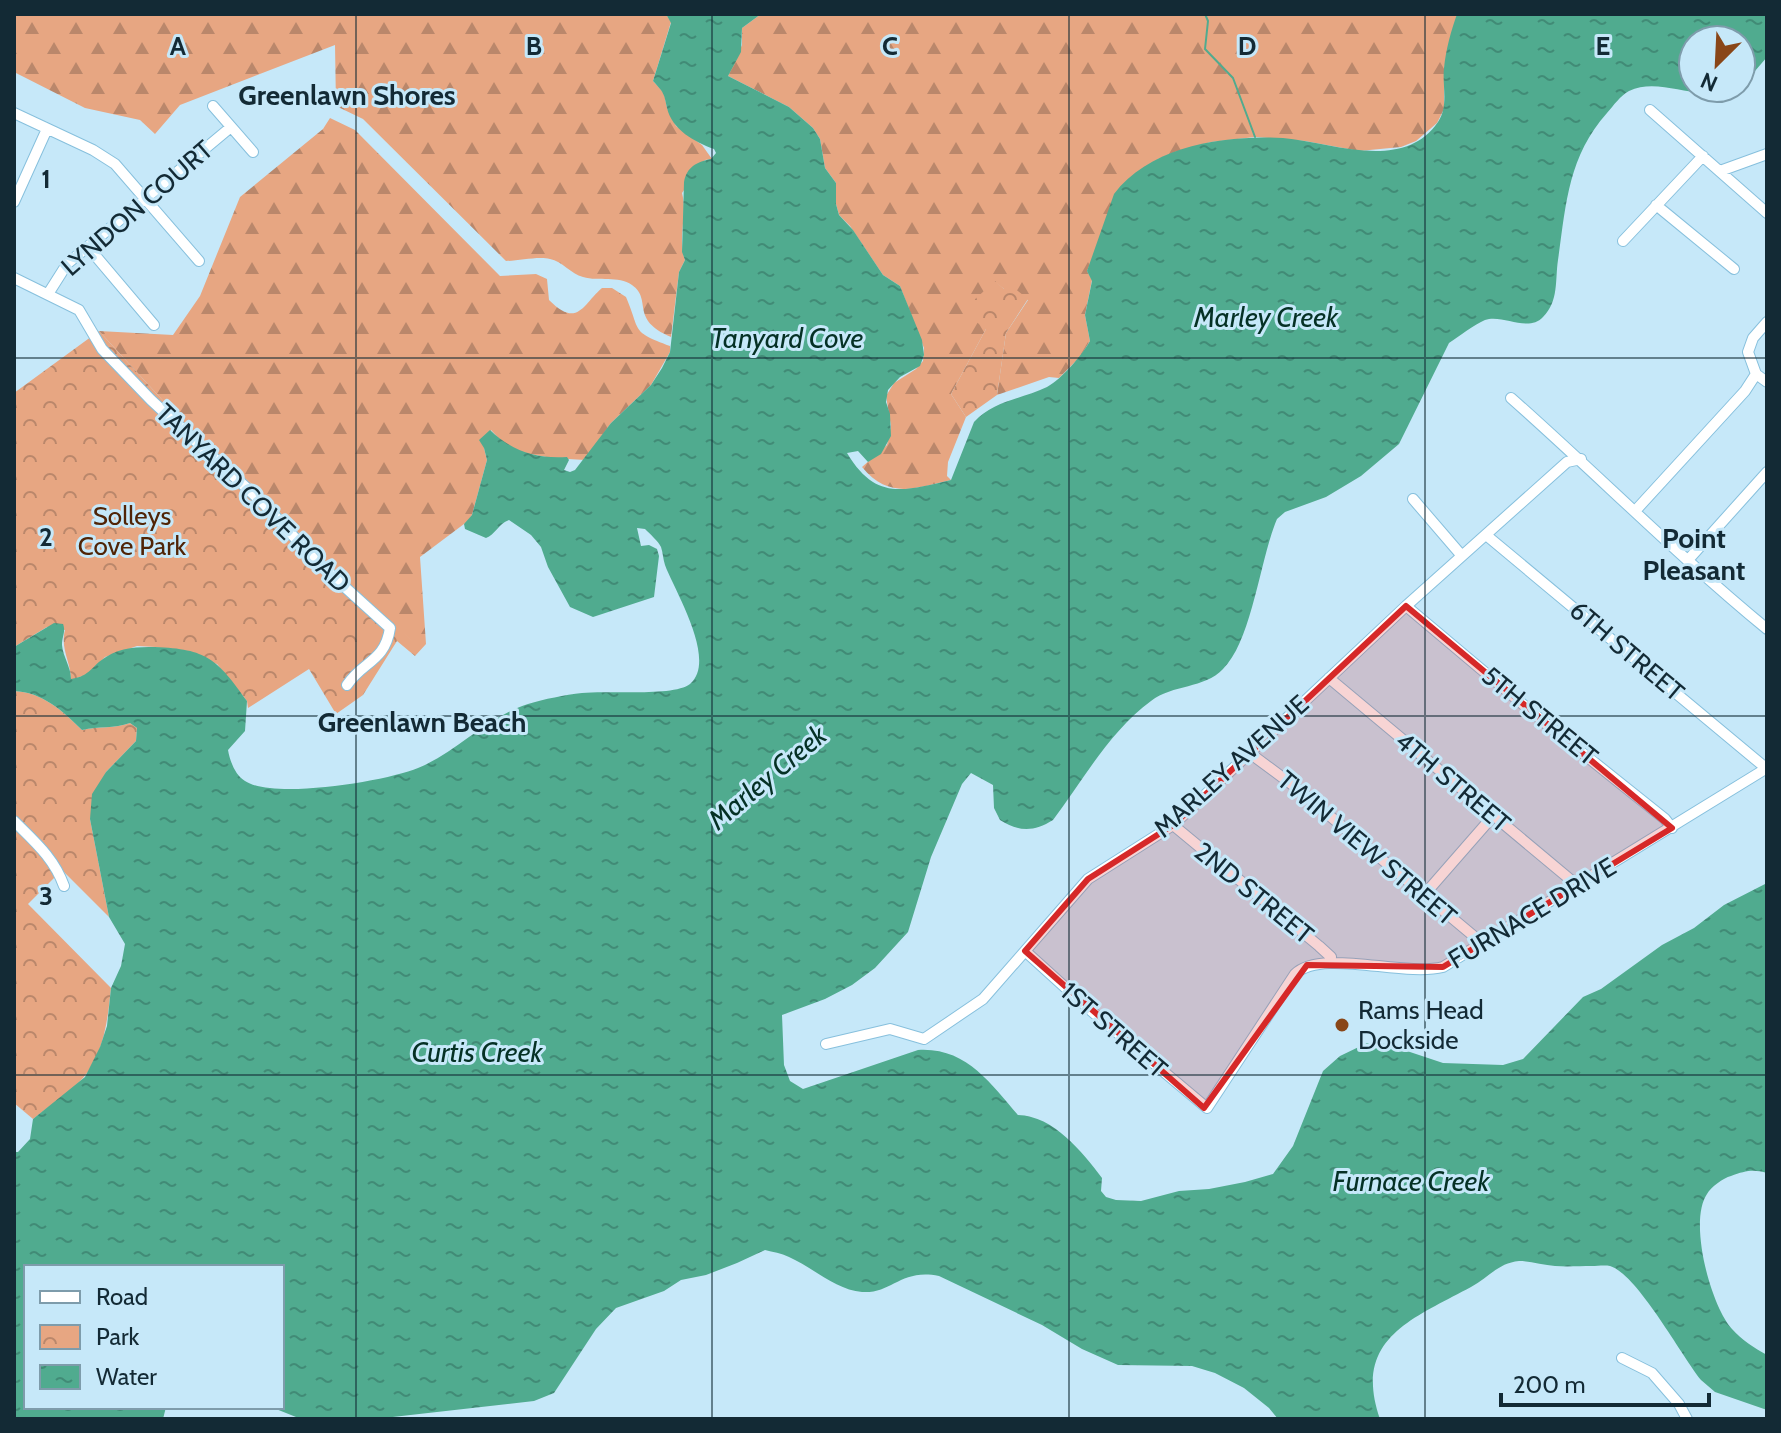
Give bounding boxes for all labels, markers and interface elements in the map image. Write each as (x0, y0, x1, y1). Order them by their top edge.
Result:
north arrow (1677, 24, 1757, 104)
text: A (170, 30, 187, 62)
text: B (526, 30, 542, 62)
text: C (882, 30, 898, 62)
text: D (1238, 30, 1256, 62)
text: E (1596, 30, 1610, 62)
text: N (1696, 66, 1722, 97)
district label: Greenlawn Shores (238, 78, 456, 112)
street label: LYNDON COURT (55, 133, 219, 282)
text: 1 (41, 163, 51, 195)
water label: Marley Creek (1193, 300, 1339, 334)
water label: Tanyard Cove (711, 321, 864, 355)
street label: TANYARD COVE ROAD (149, 397, 357, 599)
park label: Solleys Cove Park (78, 500, 186, 562)
text: 2 (39, 521, 53, 553)
district label: Point Pleasant (1643, 521, 1745, 587)
street label: 6TH STREET (1563, 594, 1691, 708)
street label: 5TH STREET (1476, 660, 1604, 772)
street label: MARLEY AVENUE (1147, 688, 1315, 844)
district label: Greenlawn Beach (318, 705, 526, 739)
water label: Marley Creek (700, 717, 834, 837)
street label: 4TH STREET (1389, 725, 1517, 839)
street label: TWIN VIEW STREET (1271, 764, 1463, 932)
street label: 2ND STREET (1188, 835, 1320, 951)
street label: FURNACE DRIVE (1442, 850, 1622, 976)
text: 3 (39, 880, 53, 912)
street label: 1ST STREET (1054, 975, 1174, 1085)
place label: Rams Head Dockside (1358, 994, 1484, 1056)
marker: Rams Head Dockside (1333, 1016, 1351, 1034)
water label: Curtis Creek (412, 1035, 543, 1069)
water label: Furnace Creek (1333, 1164, 1490, 1198)
legend (24, 1265, 284, 1409)
text: Road (96, 1282, 148, 1311)
text: Park (96, 1322, 139, 1351)
scale bar (1501, 1357, 1709, 1407)
text: Water (96, 1362, 157, 1391)
text: 200 m (1513, 1370, 1586, 1399)

